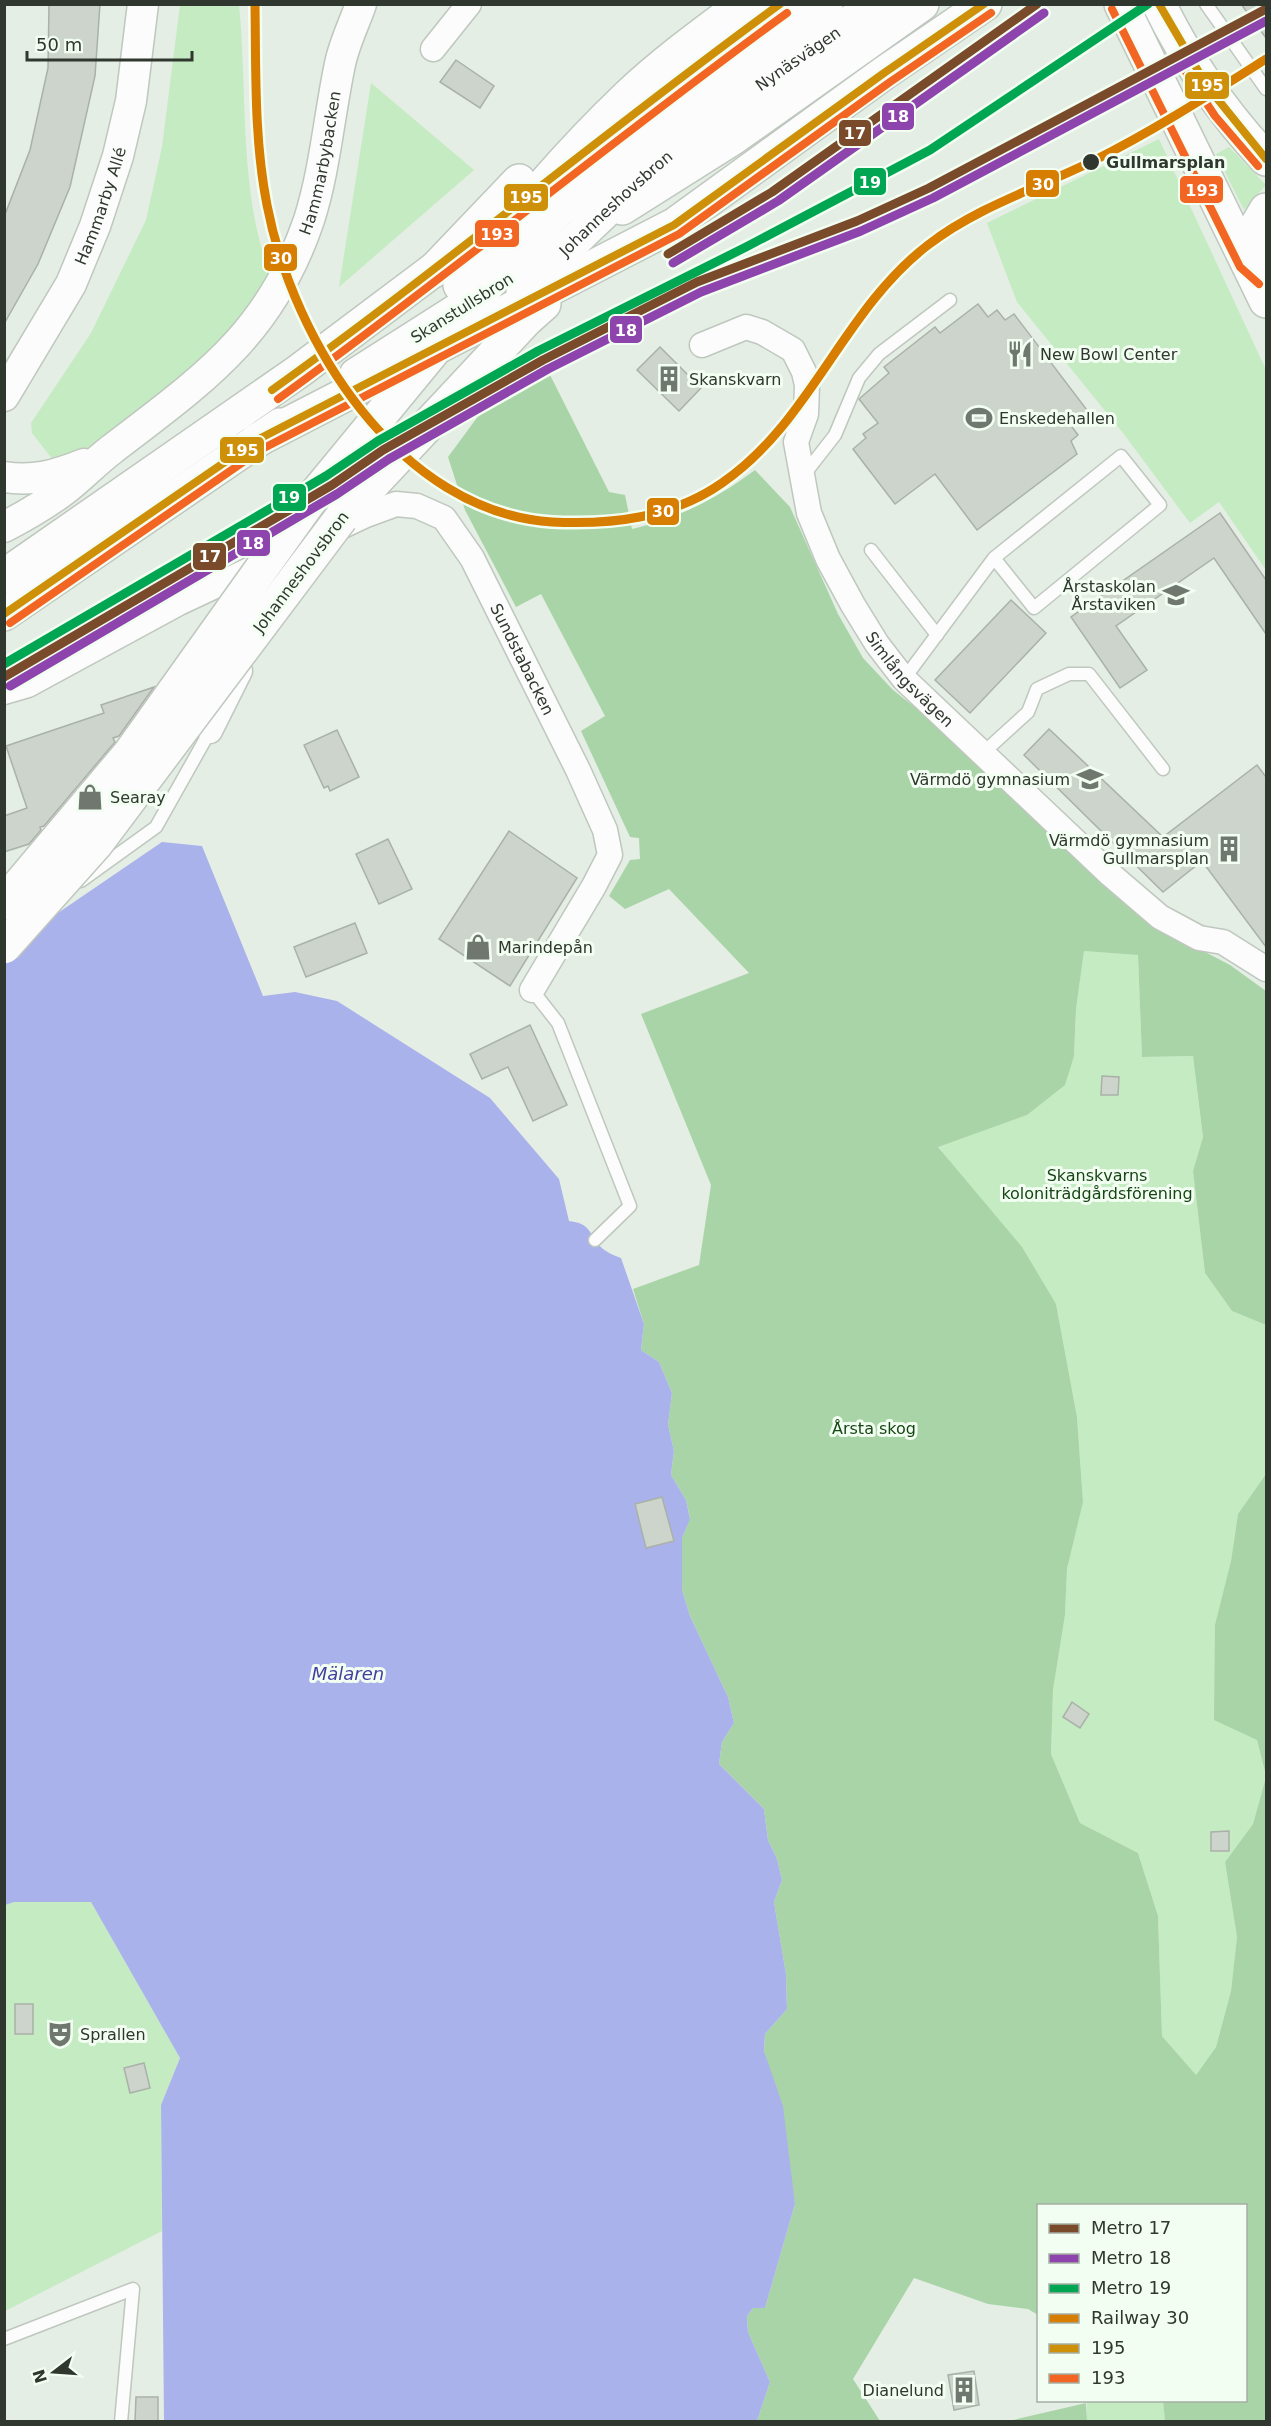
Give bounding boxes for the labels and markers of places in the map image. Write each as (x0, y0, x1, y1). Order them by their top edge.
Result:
marker: Gullmarsplan (1081, 152, 1101, 172)
place label: Gullmarsplan (1106, 153, 1226, 172)
restaurant icon: New Bowl Center (1005, 339, 1035, 369)
place label: New Bowl Center (1040, 345, 1178, 364)
building icon: Skanskvarn (654, 364, 684, 394)
place label: Skanskvarn (689, 370, 781, 389)
sports icon: Enskedehallen (964, 403, 994, 433)
place label: Enskedehallen (999, 409, 1115, 428)
place label: Årstaskolan Årstaviken (1063, 577, 1156, 614)
school or university icon: Årstaskolan Årstaviken (1161, 580, 1191, 610)
school or university icon: Värmdö gymnasium (1075, 764, 1105, 794)
place label: Värmdö gymnasium (910, 770, 1070, 789)
shop icon: Searay (75, 782, 105, 812)
place label: Searay (110, 788, 166, 807)
place label: Värmdö gymnasium Gullmarsplan (1049, 831, 1209, 868)
building icon: Värmdö gymnasium Gullmarsplan (1214, 834, 1244, 864)
shop icon: Marindepån (463, 932, 493, 962)
place label: Marindepån (498, 938, 593, 957)
theatre icon: Sprallen (45, 2019, 75, 2049)
place label: Sprallen (80, 2025, 146, 2044)
building icon: Dianelund (949, 2375, 979, 2405)
place label: Dianelund (863, 2381, 944, 2400)

